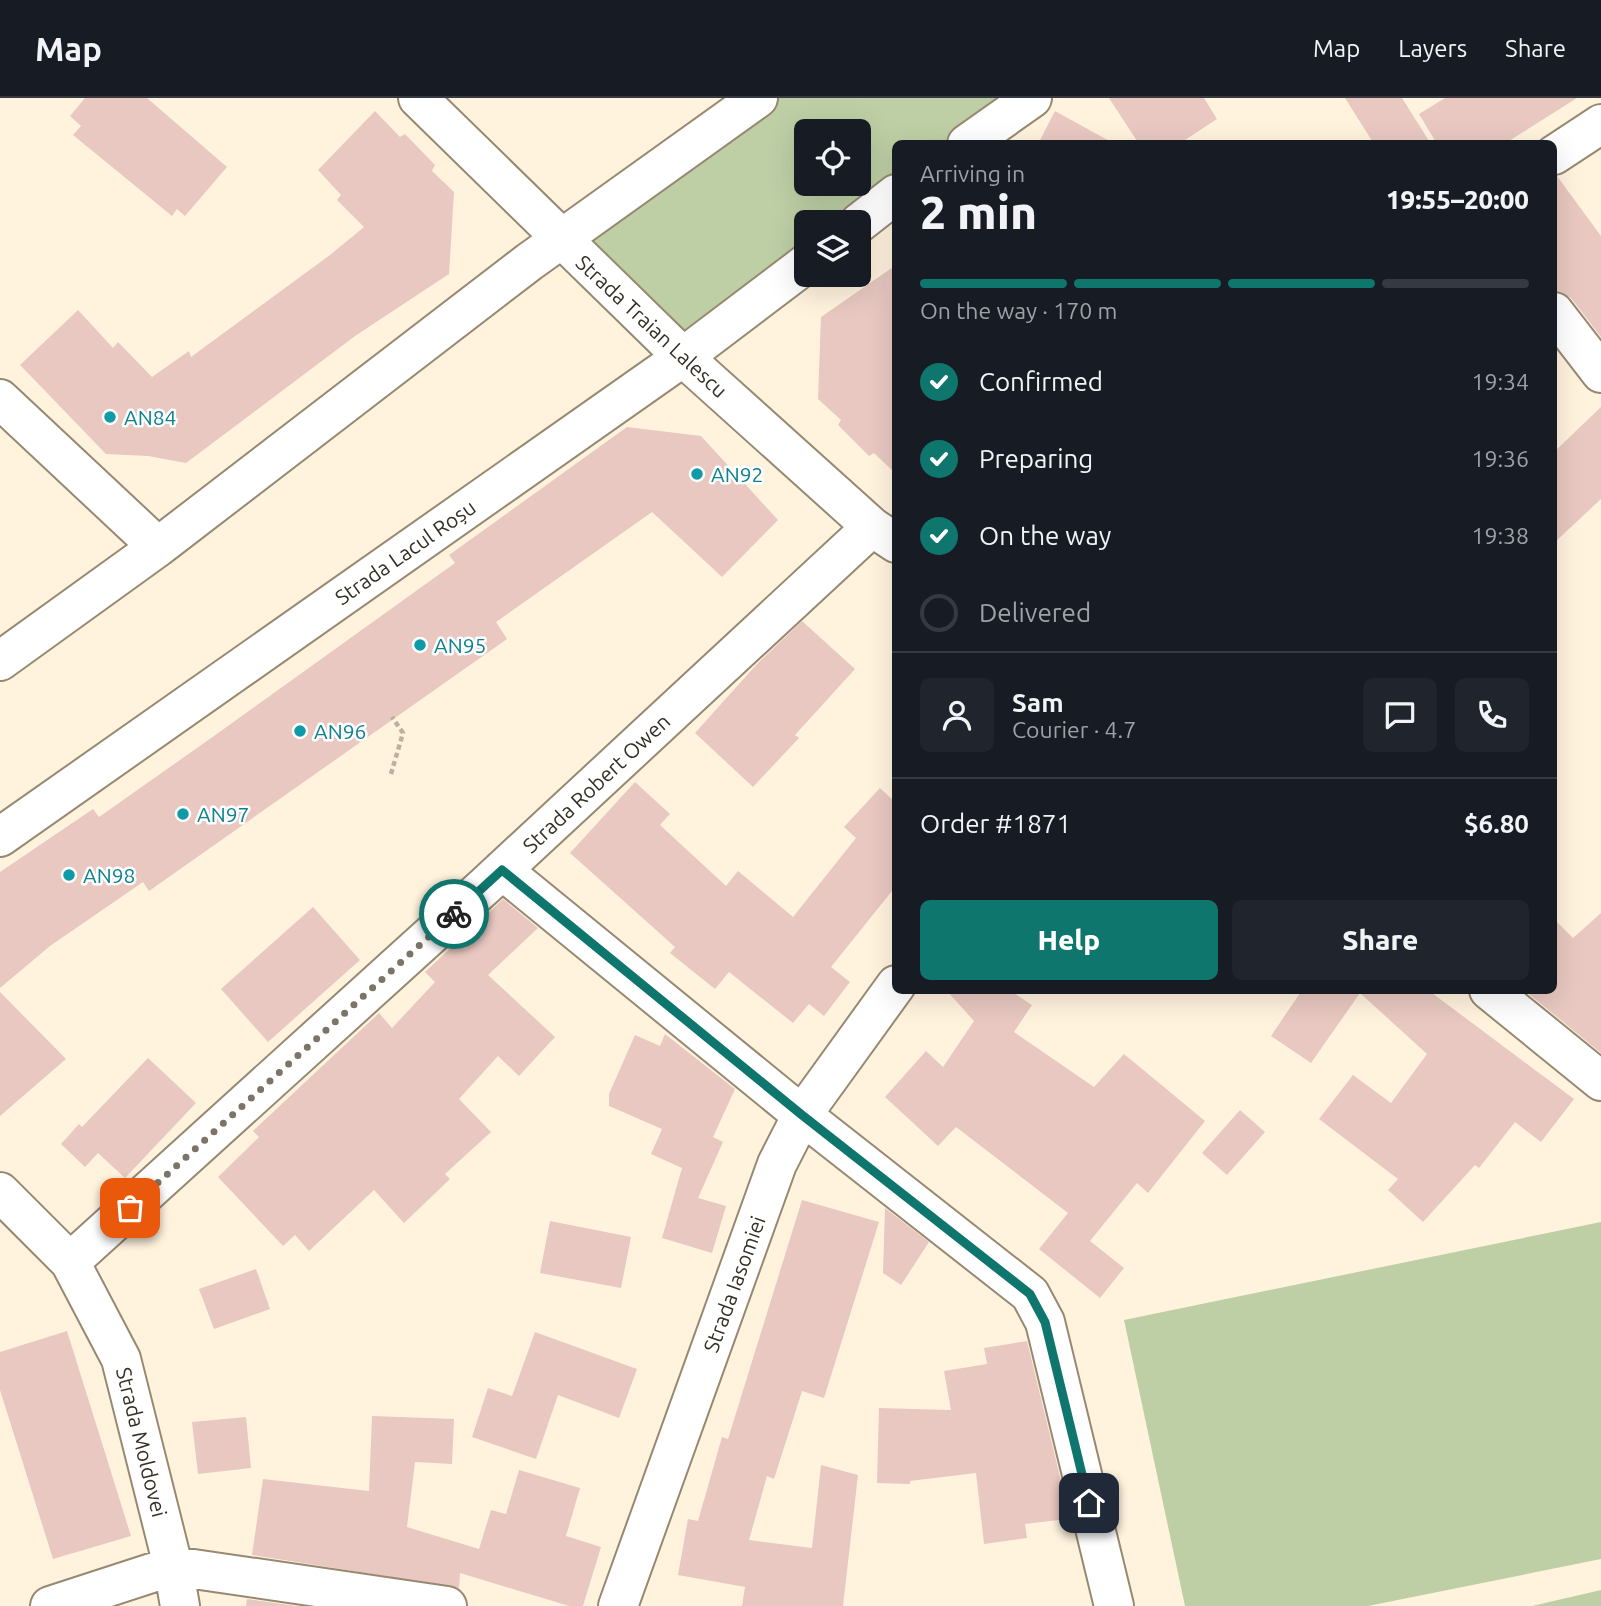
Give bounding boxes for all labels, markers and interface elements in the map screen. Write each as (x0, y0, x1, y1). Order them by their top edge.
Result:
text: Map (35, 30, 102, 67)
text: Map (1313, 35, 1360, 62)
text: Layers (1398, 35, 1467, 62)
text: Share (1505, 35, 1566, 62)
map controls (794, 119, 871, 287)
button: locate (794, 119, 871, 196)
text: Arriving in (920, 161, 1025, 186)
text: 19:55–20:00 (1386, 185, 1529, 214)
text: 2 min (920, 186, 1037, 238)
button: layers (794, 210, 871, 287)
street label: Strada Traian Lalescu (572, 250, 732, 402)
text: On the way · 170 m (920, 298, 1117, 323)
icon: check (920, 363, 958, 401)
text: Confirmed (979, 367, 1103, 396)
text: 19:34 (1471, 369, 1529, 394)
place label: AN84 (124, 405, 176, 429)
marker: AN84 (102, 409, 118, 425)
icon: check (920, 440, 958, 478)
text: Preparing (979, 444, 1093, 473)
text: 19:36 (1471, 446, 1529, 471)
place label: AN92 (711, 462, 763, 486)
marker: AN92 (689, 466, 705, 482)
street label: Strada Lacul Roșu (330, 495, 480, 609)
icon: check (920, 517, 958, 555)
text: On the way (979, 521, 1111, 550)
text: 19:38 (1471, 523, 1529, 548)
text: Delivered (979, 598, 1091, 627)
place label: AN95 (434, 633, 486, 657)
marker: AN95 (412, 637, 428, 653)
button: person (920, 678, 994, 752)
button: chat (1363, 678, 1437, 752)
button: phone (1455, 678, 1529, 752)
text: Sam (1012, 688, 1064, 717)
street label: Strada Robert Owen (518, 709, 674, 857)
text: Courier · 4.7 (1012, 717, 1136, 742)
place label: AN96 (314, 719, 366, 743)
marker: AN96 (292, 723, 308, 739)
place label: AN97 (197, 802, 249, 826)
marker: AN97 (175, 806, 191, 822)
text: Order #1871 (920, 809, 1071, 838)
text: $6.80 (1464, 809, 1529, 838)
place label: AN98 (83, 863, 135, 887)
marker: AN98 (61, 867, 77, 883)
courier (419, 879, 489, 949)
icon: bike (435, 895, 473, 933)
button: Help (920, 900, 1218, 980)
button: Share (1232, 900, 1529, 980)
pin (100, 1178, 160, 1238)
icon: bag (111, 1189, 149, 1227)
street label: Strada Iasomiei (698, 1213, 770, 1355)
street label: Strada Moldovei (112, 1365, 172, 1519)
pin (1059, 1473, 1119, 1533)
icon: home (1070, 1484, 1108, 1522)

